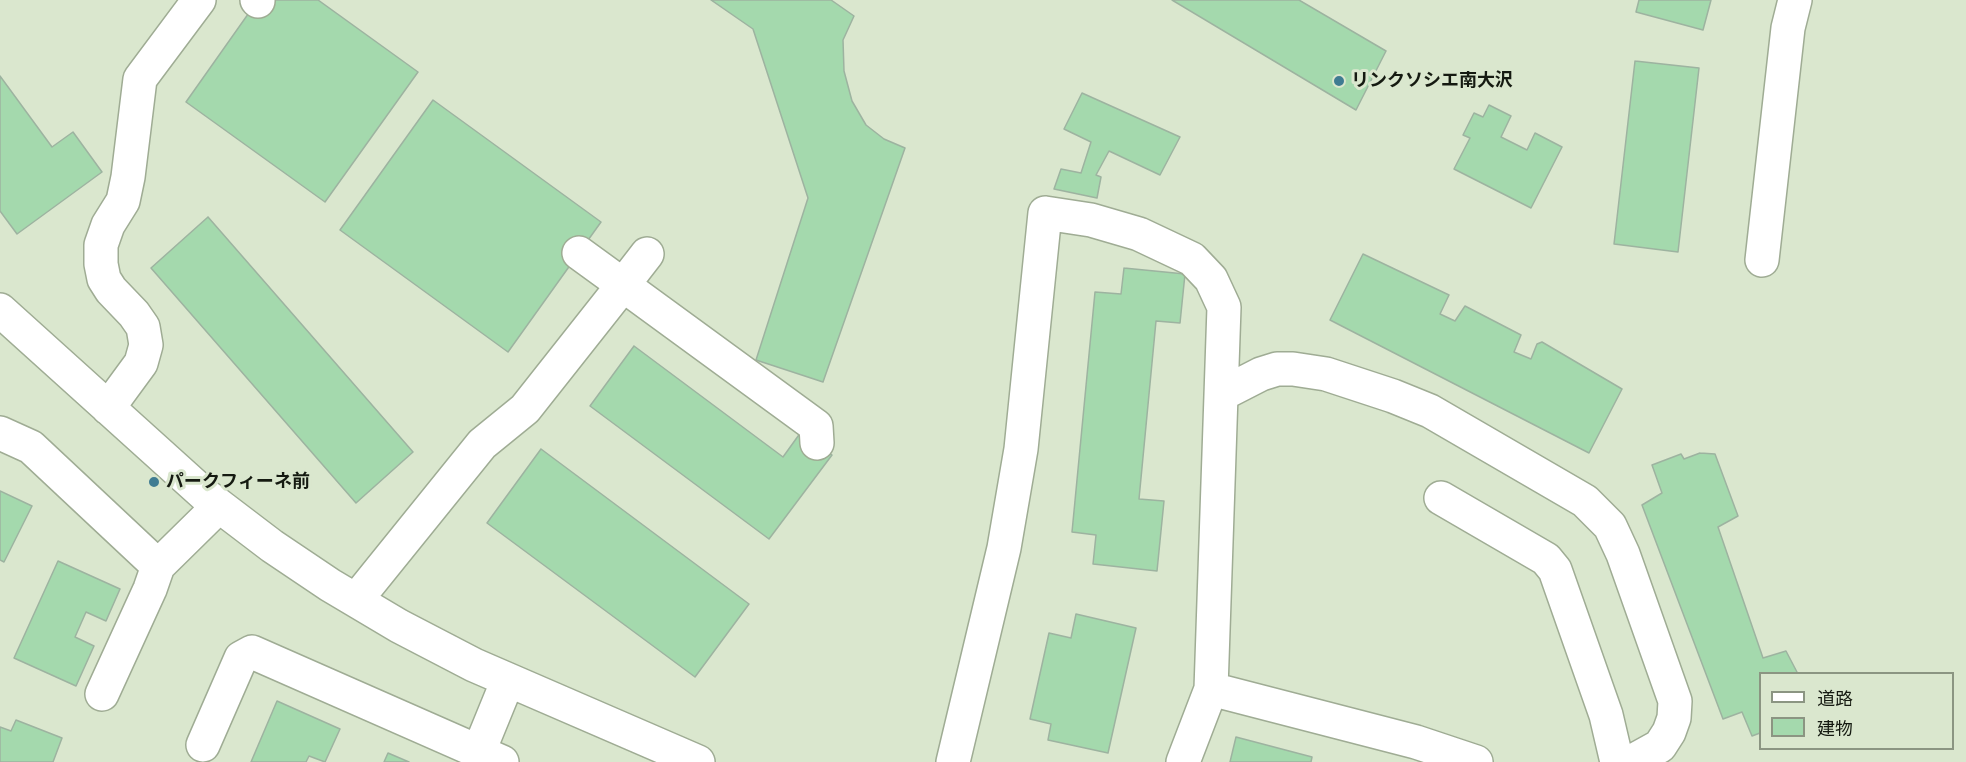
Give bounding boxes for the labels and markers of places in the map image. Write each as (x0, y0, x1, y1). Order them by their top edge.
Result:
place label: リンクソシエ南大沢 (1351, 70, 1513, 92)
marker: リンクソシエ南大沢 (1332, 74, 1346, 88)
place label: パークフィーネ前 (166, 471, 310, 493)
marker: パークフィーネ前 (147, 475, 161, 489)

